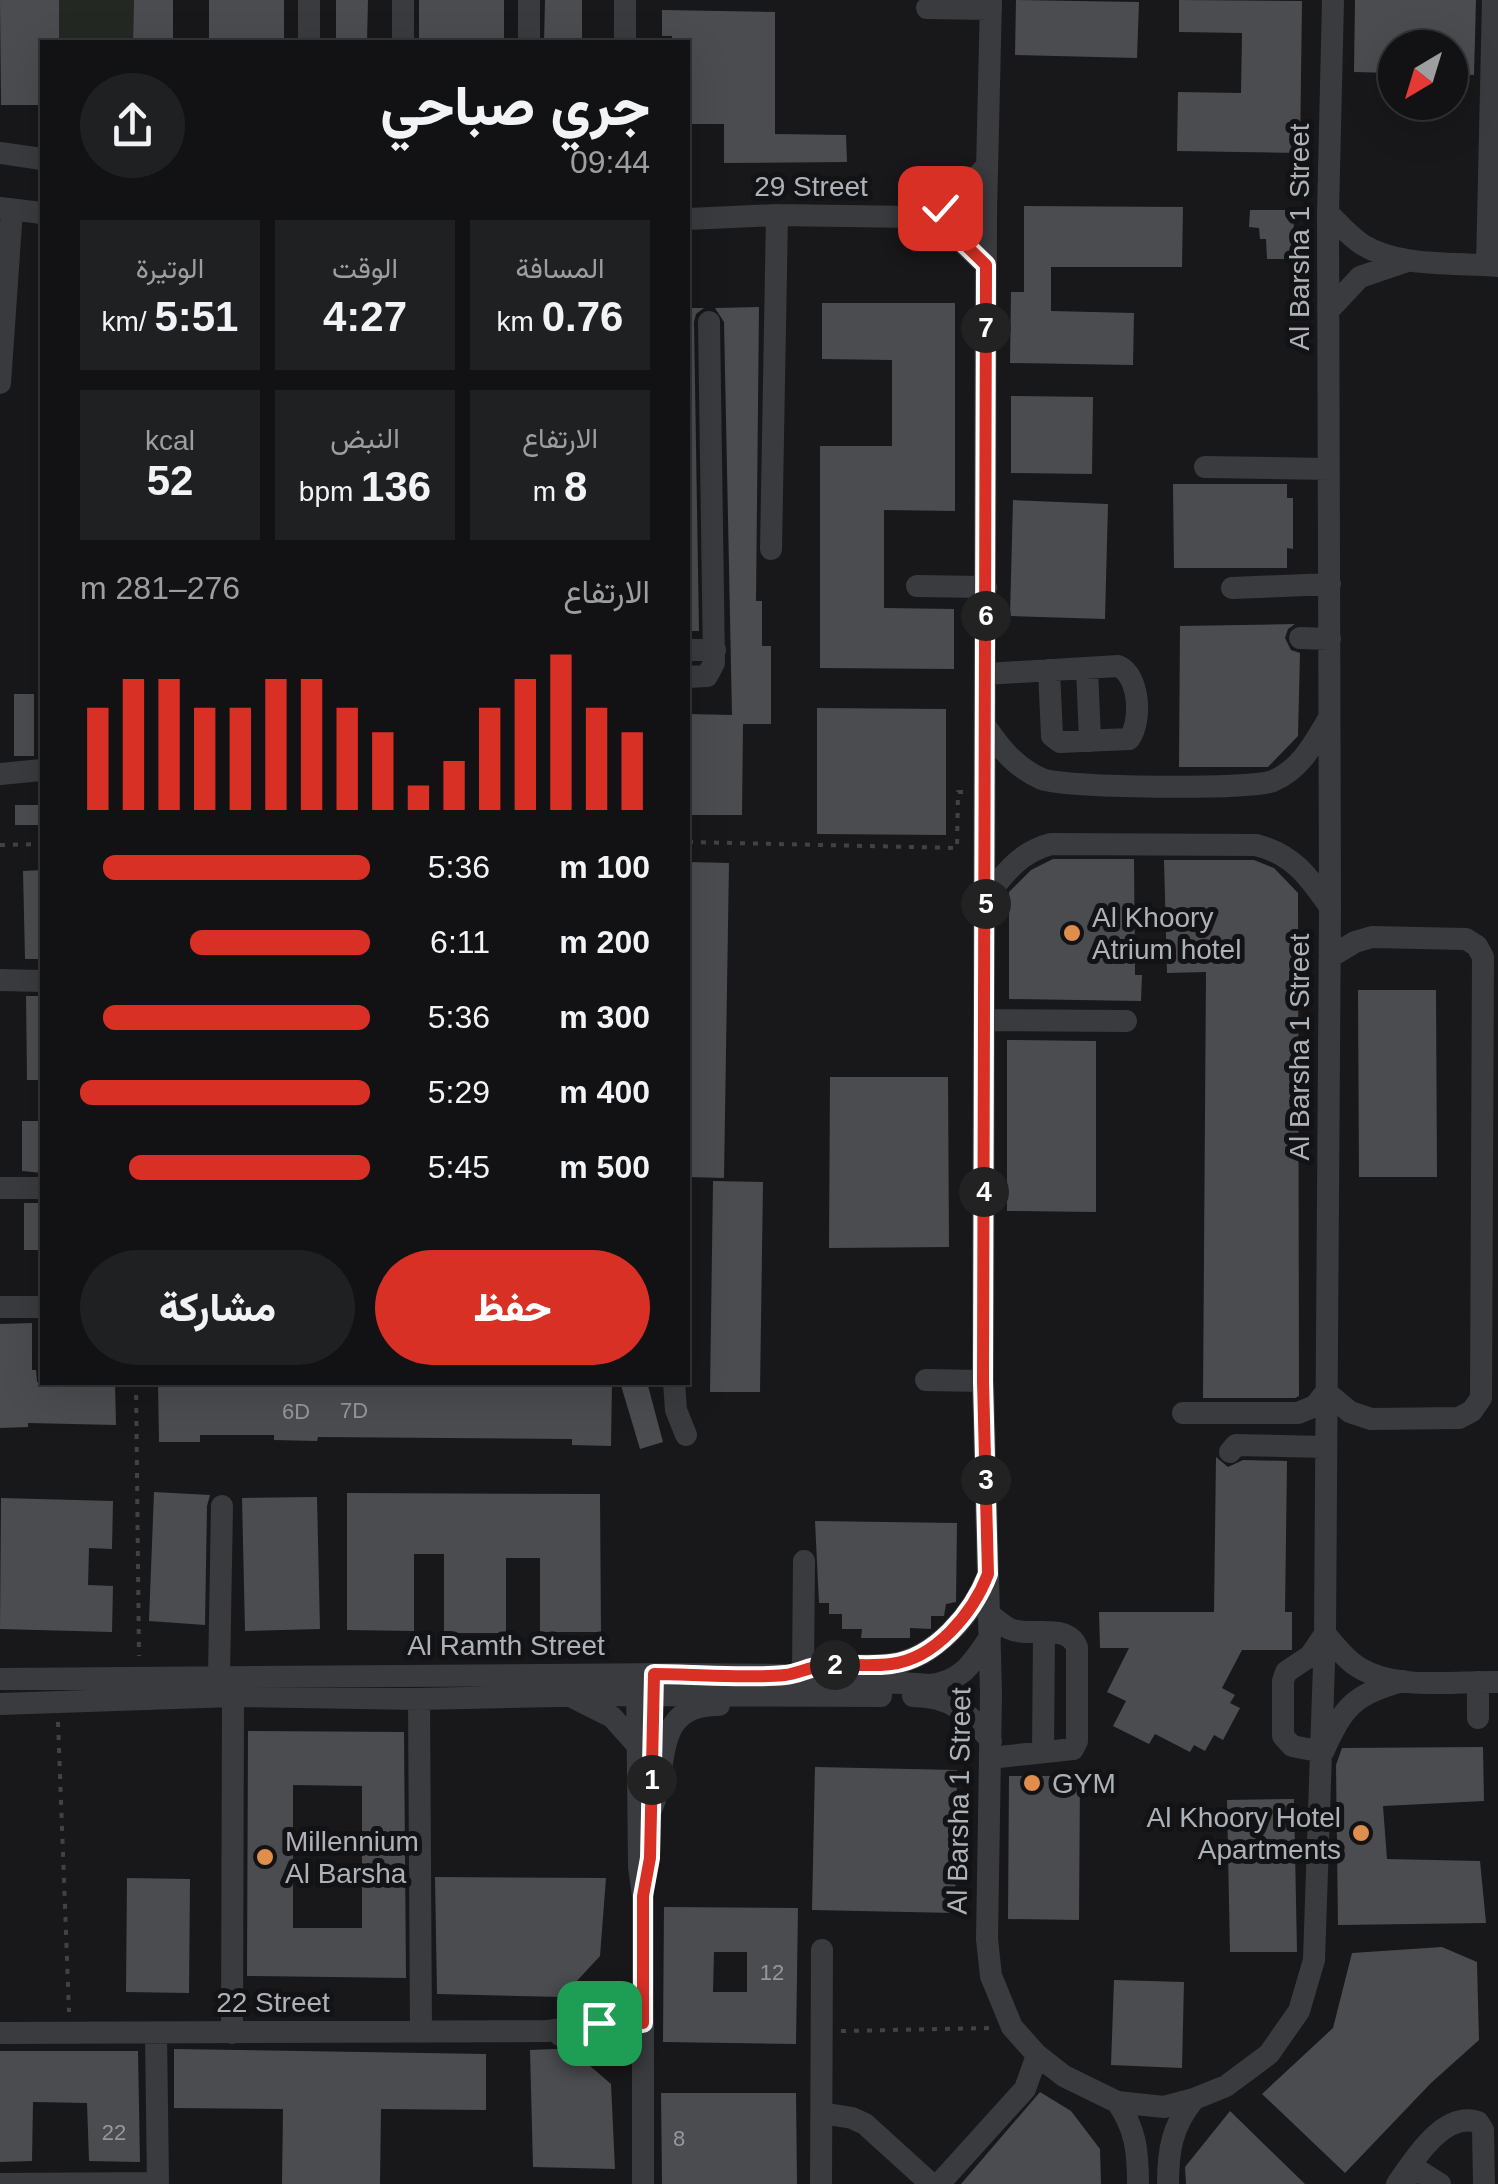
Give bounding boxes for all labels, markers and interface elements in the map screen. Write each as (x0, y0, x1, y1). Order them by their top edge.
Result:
north arrow (1378, 30, 1468, 120)
map controls (1378, 30, 1468, 120)
button: share (80, 73, 185, 178)
text: جري صباحي (380, 75, 650, 137)
street label: Al Barsha 1 Street (1284, 123, 1315, 351)
text: 09:44 (570, 144, 650, 180)
pin (898, 166, 983, 251)
street label: 29 Street (754, 171, 868, 202)
icon: check (913, 181, 968, 236)
text: الوتيرة (136, 253, 204, 284)
text: الوقت (332, 253, 398, 284)
text: المسافة (516, 253, 604, 284)
text: 5:51 (154, 293, 238, 340)
text: 4:27 (323, 293, 407, 340)
text: 0.76 (542, 293, 623, 340)
pin: 7 (961, 303, 1011, 353)
text: /km (102, 306, 154, 337)
text: km (497, 306, 542, 337)
text: 7 (978, 312, 994, 343)
text: النبض (330, 423, 400, 454)
text: الارتفاع (522, 423, 598, 454)
text: kcal (145, 425, 195, 456)
text: 52 (147, 457, 193, 504)
text: 136 (361, 463, 431, 510)
text: 8 (564, 463, 587, 510)
text: bpm (299, 476, 361, 507)
text: m (533, 476, 564, 507)
text: 276–281 m (80, 570, 240, 606)
text: الارتفاع (563, 574, 650, 610)
pin: 6 (961, 591, 1011, 641)
text: 6 (978, 600, 994, 631)
text: 5:36 (428, 849, 490, 885)
text: 100 m (559, 849, 650, 885)
pin: 5 (961, 879, 1011, 929)
text: 5 (978, 888, 994, 919)
place label: Al Khoory Atrium hotel (1092, 902, 1241, 965)
marker: Al Khoory Atrium hotel (1061, 922, 1083, 944)
text: 6:11 (430, 924, 490, 960)
text: 200 m (559, 924, 650, 960)
street label: Al Barsha 1 Street (1284, 933, 1315, 1161)
text: 5:36 (428, 999, 490, 1035)
text: 300 m (559, 999, 650, 1035)
text: 5:29 (428, 1074, 490, 1110)
text: 400 m (559, 1074, 650, 1110)
text: 5:45 (428, 1149, 490, 1185)
text: 500 m (559, 1149, 650, 1185)
pin: 4 (959, 1167, 1009, 1217)
text: 4 (976, 1176, 992, 1207)
button: مشاركة (80, 1250, 355, 1365)
button: حفظ (375, 1250, 650, 1365)
house number: 7D (340, 1398, 368, 1423)
house number: 6D (282, 1399, 310, 1424)
pin: 3 (961, 1455, 1011, 1505)
text: 3 (978, 1464, 994, 1495)
street label: Al Ramth Street (407, 1630, 605, 1661)
pin: 2 (810, 1640, 860, 1690)
text: 2 (827, 1649, 843, 1680)
street label: Al Barsha 1 Street (942, 1687, 976, 1915)
pin: 1 (627, 1755, 677, 1805)
text: 1 (644, 1764, 660, 1795)
place label: GYM (1052, 1768, 1116, 1799)
marker: GYM (1021, 1772, 1043, 1794)
place label: Al Khoory Hotel Apartments (1146, 1802, 1341, 1865)
marker: Al Khoory Hotel Apartments (1350, 1822, 1372, 1844)
place label: Millennium Al Barsha (285, 1826, 419, 1889)
marker: Millennium Al Barsha (254, 1846, 276, 1868)
house number: 12 (760, 1960, 784, 1985)
pin (557, 1981, 642, 2066)
street label: 22 Street (216, 1987, 330, 2018)
icon: arrive (572, 1996, 627, 2051)
house number: 22 (102, 2120, 126, 2145)
house number: 8 (673, 2126, 685, 2151)

